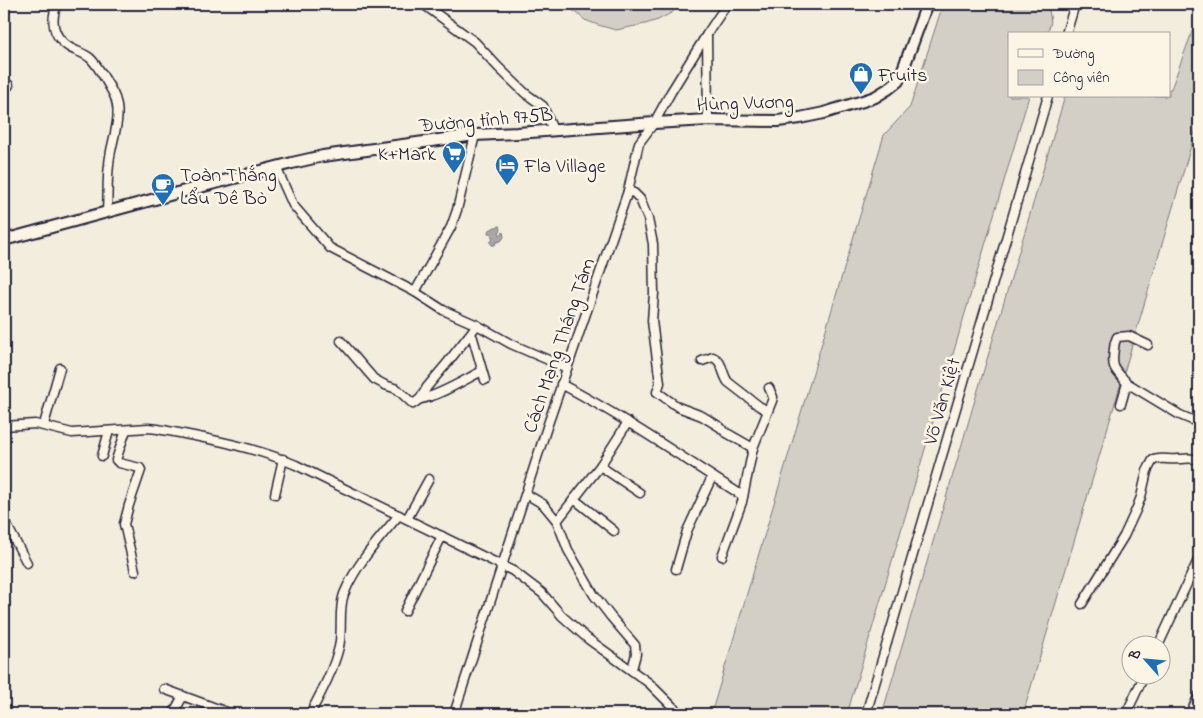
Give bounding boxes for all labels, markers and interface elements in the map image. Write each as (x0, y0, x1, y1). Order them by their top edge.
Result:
legend (1008, 32, 1170, 98)
text: Đường (1052, 43, 1095, 66)
shop icon: Fruits (848, 61, 874, 95)
place label: Fruits (877, 62, 927, 91)
text: Công viên (1053, 67, 1110, 90)
street label: Hùng Vương (696, 88, 794, 122)
street label: Đường tỉnh 975B (417, 101, 554, 143)
supermarket icon: K+Mark (441, 140, 467, 174)
place label: K+Mark (378, 141, 436, 170)
hotel icon: Fla Village (494, 152, 520, 186)
place label: Fla Village (523, 153, 606, 183)
place label: Toàn Thắng Lẩu Dê Bò (180, 162, 277, 214)
cafe icon: Toàn Thắng Lẩu Dê Bò (150, 172, 176, 206)
street label: Cách Mạng Tháng Tám (517, 254, 605, 438)
street label: Võ Văn Kiệt (917, 354, 970, 450)
north arrow (1120, 636, 1170, 686)
text: B (1124, 645, 1148, 665)

